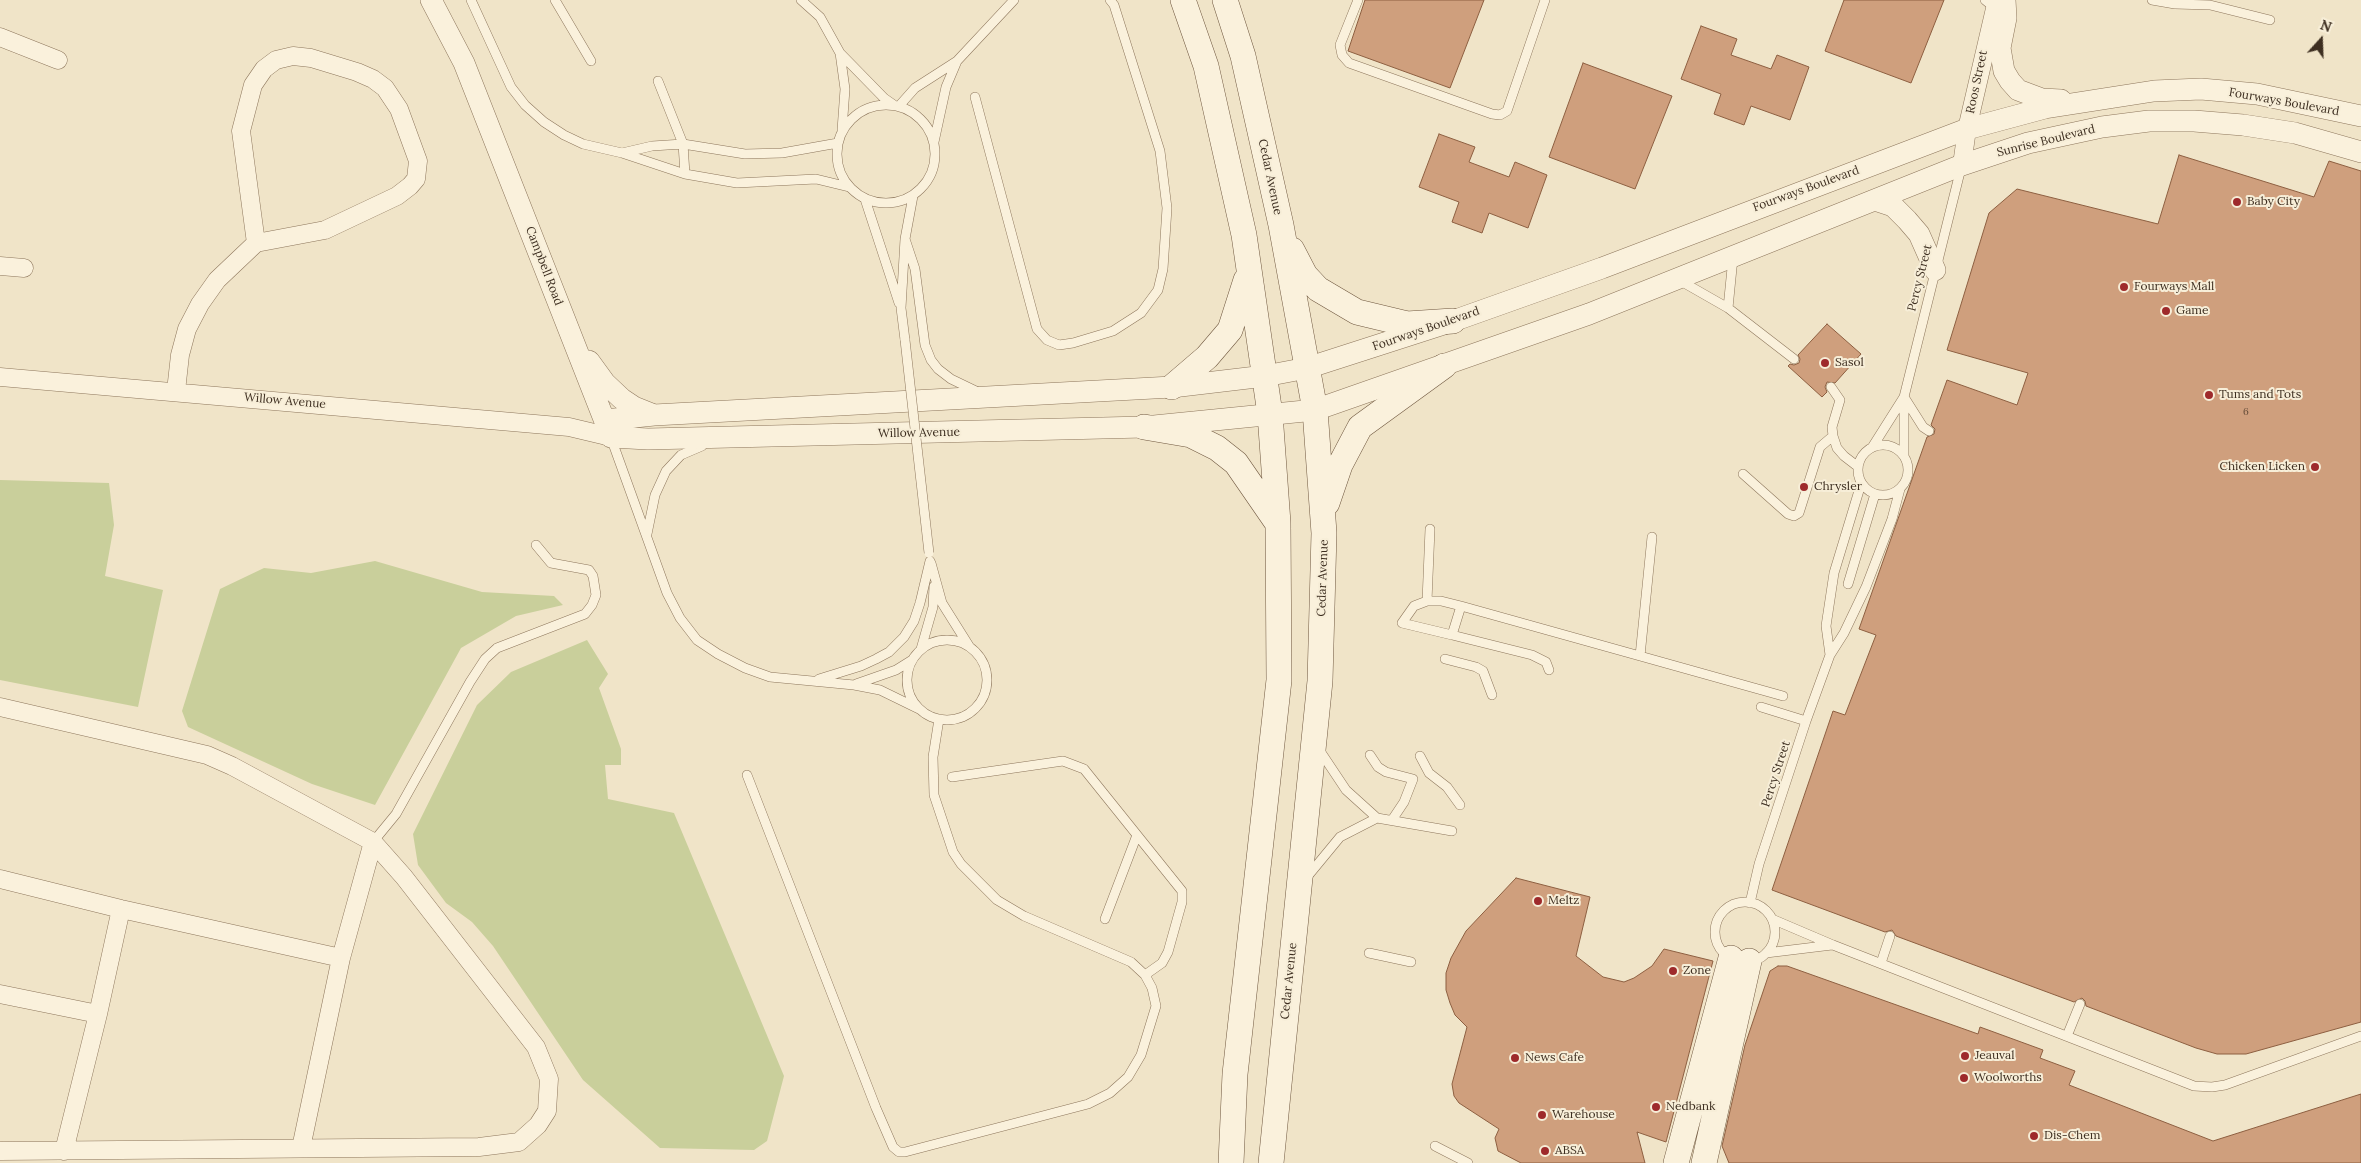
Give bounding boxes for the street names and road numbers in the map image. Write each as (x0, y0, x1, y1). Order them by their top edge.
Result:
street label: Roos Street (1963, 49, 1991, 115)
street label: Fourways Boulevard (2227, 85, 2341, 119)
street label: Sunrise Boulevard (1995, 122, 2097, 160)
street label: Cedar Avenue (1255, 138, 1285, 216)
street label: Fourways Boulevard (1751, 163, 1861, 215)
street label: Campbell Road (522, 224, 566, 308)
street label: Percy Street (1905, 243, 1935, 313)
street label: Fourways Boulevard (1371, 304, 1481, 354)
street label: Willow Avenue (244, 390, 326, 412)
street label: Willow Avenue (878, 425, 960, 441)
street label: Cedar Avenue (1314, 539, 1332, 617)
street label: Percy Street (1759, 739, 1793, 809)
street label: Cedar Avenue (1278, 942, 1300, 1020)

